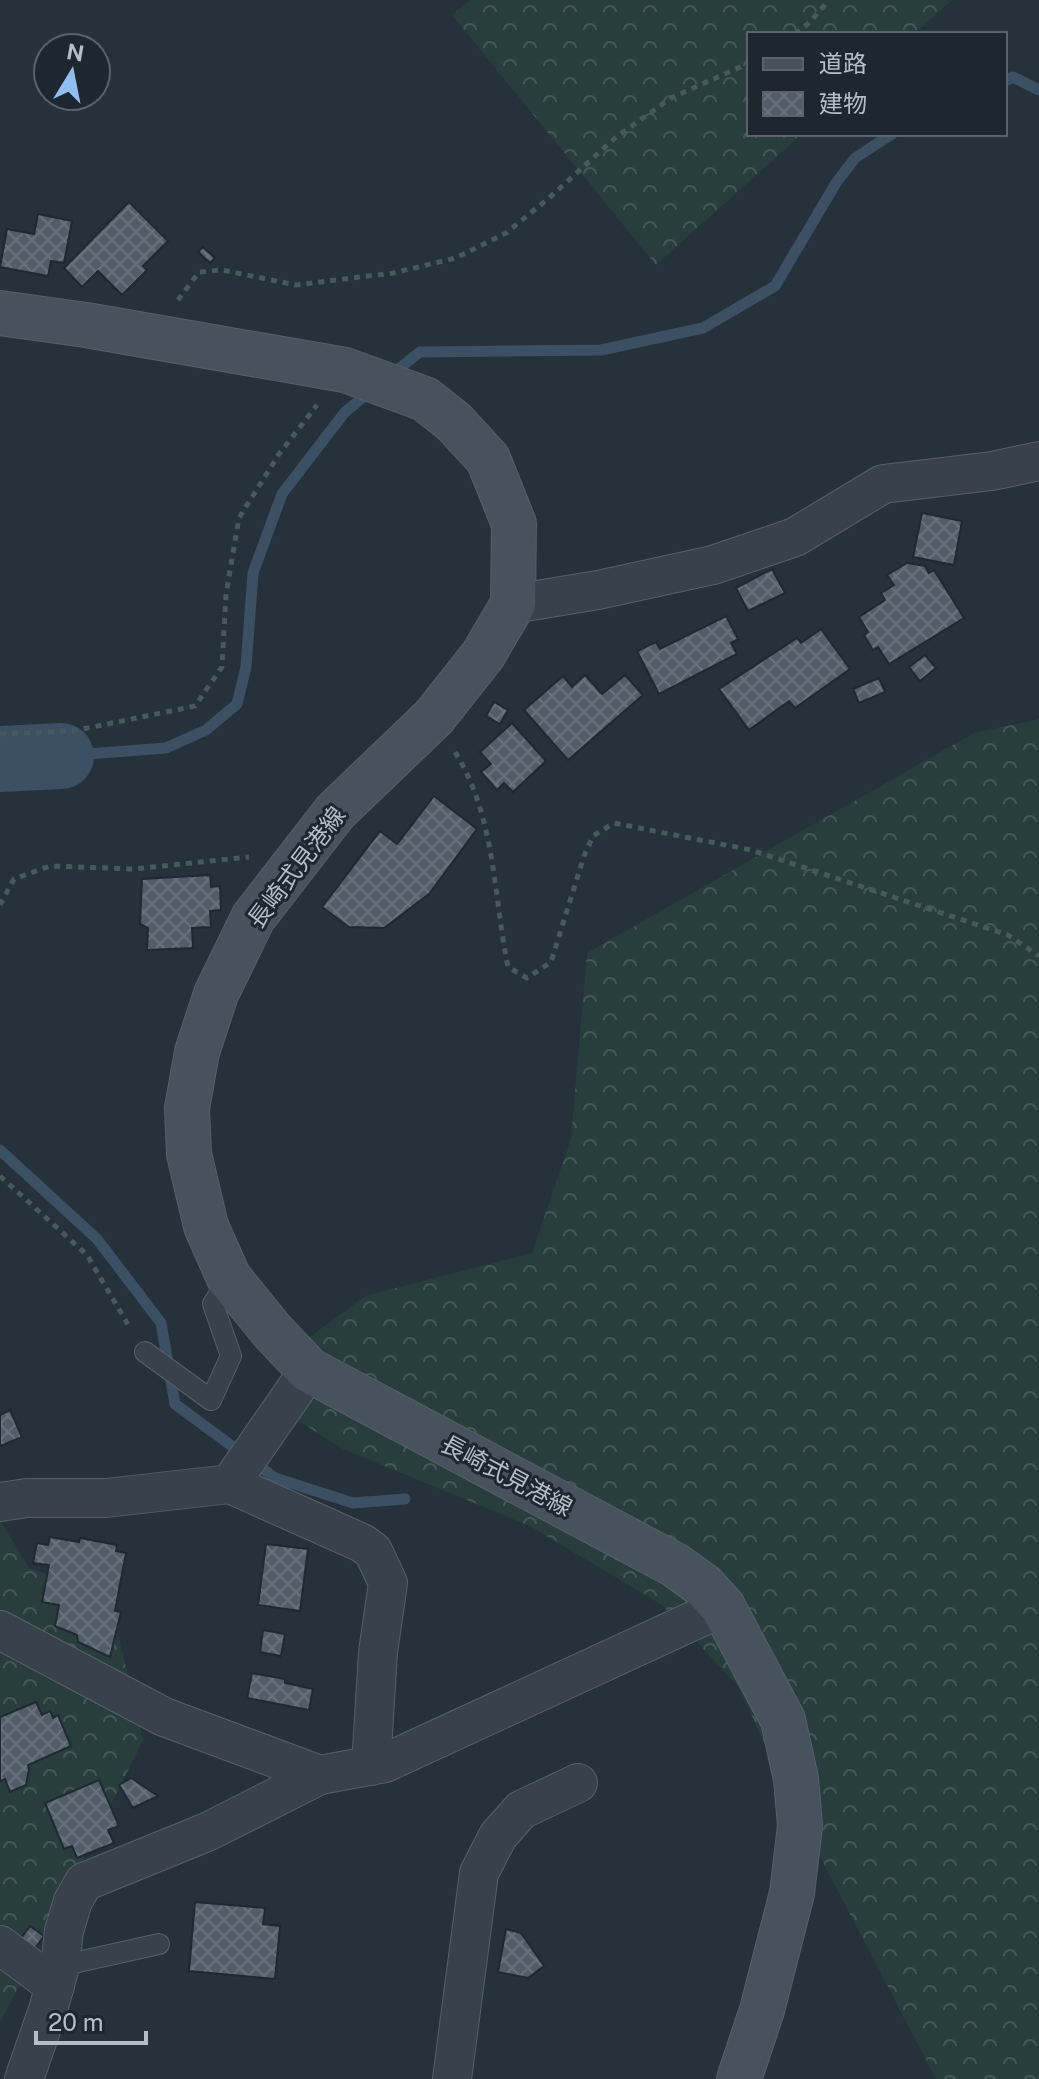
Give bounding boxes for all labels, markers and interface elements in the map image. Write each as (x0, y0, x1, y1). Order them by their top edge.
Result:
north arrow (32, 32, 112, 112)
legend (747, 32, 1007, 136)
text: N (65, 38, 86, 67)
text: 道路 (819, 49, 867, 77)
text: 建物 (819, 89, 867, 117)
street label: 長崎式見港線 (241, 801, 351, 933)
street label: 長崎式見港線 (437, 1429, 577, 1521)
scale bar (36, 1995, 146, 2045)
text: 20 m (48, 2008, 104, 2036)

